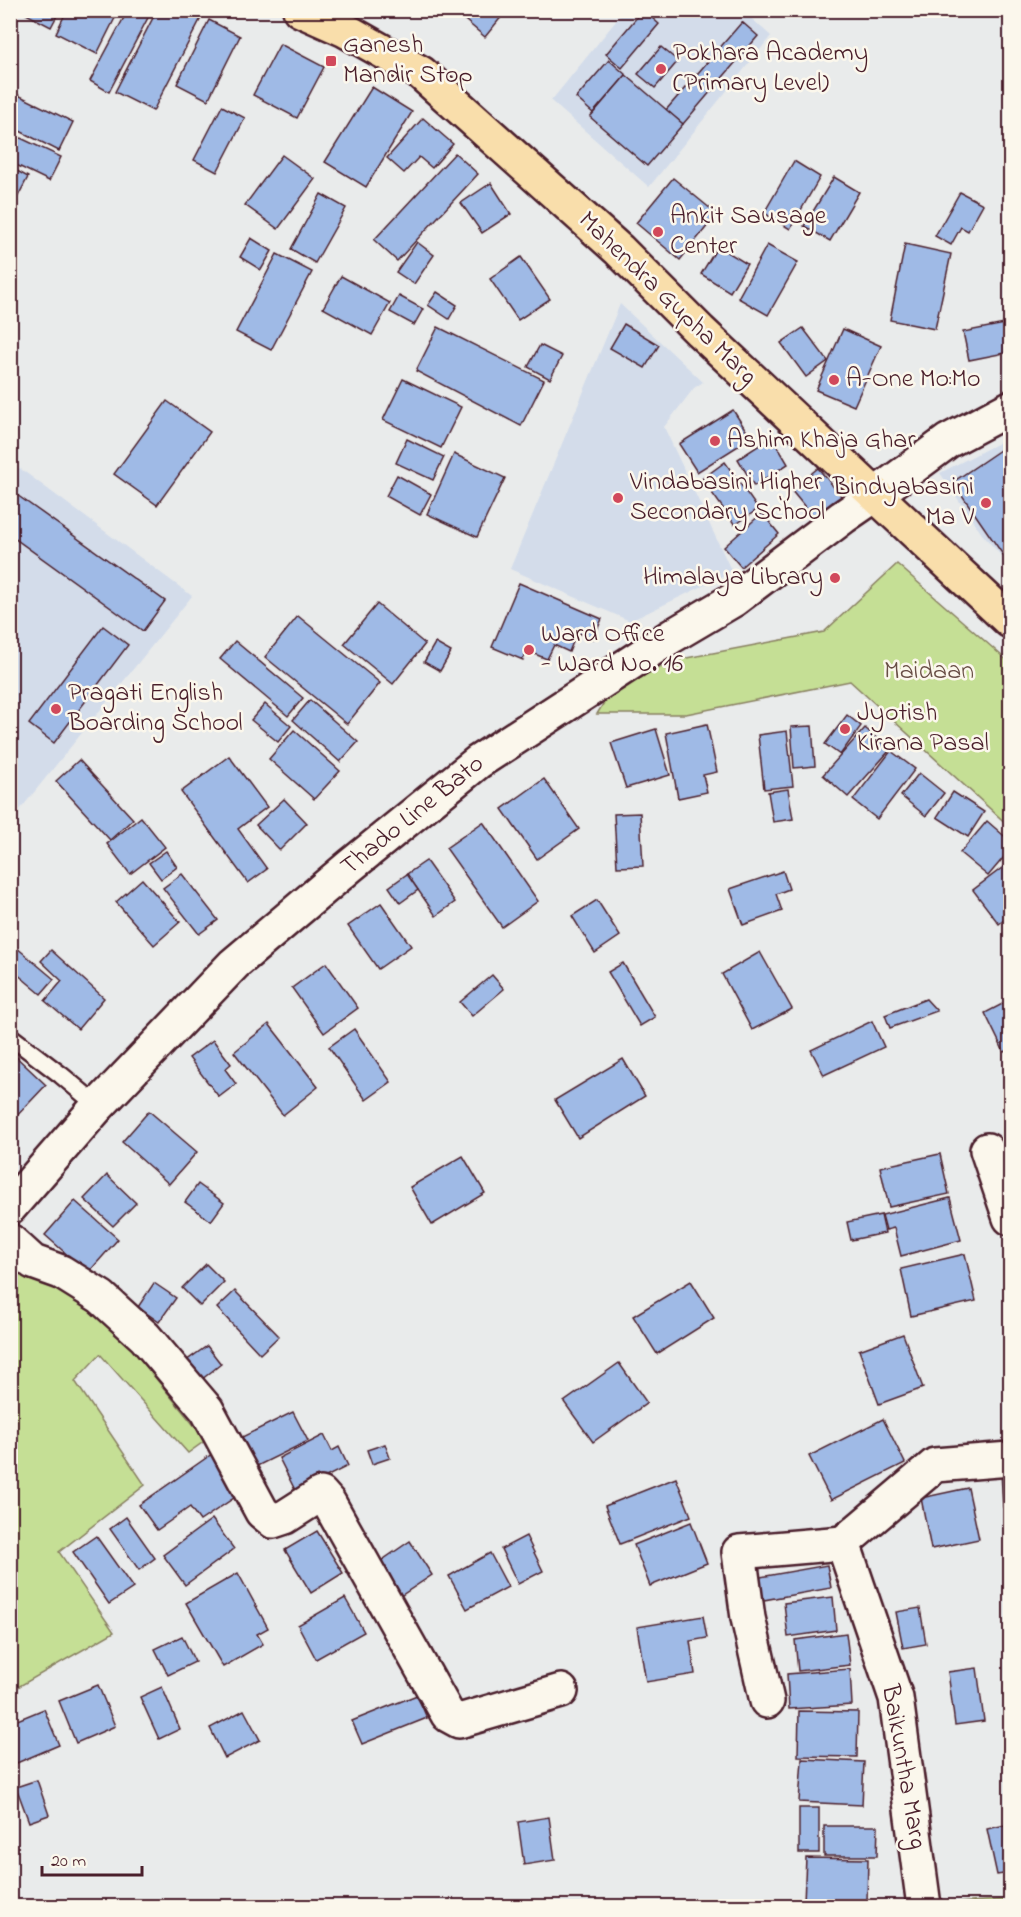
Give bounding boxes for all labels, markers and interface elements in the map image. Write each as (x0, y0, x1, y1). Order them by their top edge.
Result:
place label: Ganesh Mandir Stop (343, 27, 473, 95)
place label: Pokhara Academy (Primary Level) (673, 35, 868, 103)
marker: Ganesh Mandir Stop (324, 54, 338, 68)
marker: Pokhara Academy (Primary Level) (654, 62, 668, 76)
place label: Ankit Sausage Center (670, 198, 827, 266)
street label: Mahendra Gupha Marg (569, 203, 765, 395)
marker: Ankit Sausage Center (651, 225, 665, 239)
place label: A-One Mo:Mo (846, 361, 981, 399)
marker: A-One Mo:Mo (827, 373, 841, 387)
place label: Ashim Khaja Ghar (727, 422, 916, 460)
marker: Ashim Khaja Ghar (708, 434, 722, 448)
place label: Vindabasini Higher Secondary School (629, 464, 825, 532)
place label: Bindyabasini Ma V (832, 469, 975, 537)
marker: Vindabasini Higher Secondary School (611, 491, 625, 505)
marker: Bindyabasini Ma V (979, 496, 993, 510)
place label: Himalaya Library (643, 559, 823, 597)
marker: Himalaya Library (828, 571, 842, 585)
place label: Ward Office - Ward No. 16 (541, 616, 683, 684)
marker: Ward Office - Ward No. 16 (522, 643, 536, 657)
park label: Maidaan (884, 653, 974, 691)
place label: Pragati English Boarding School (67, 675, 243, 743)
place label: Jyotish Kirana Pasal (857, 695, 989, 763)
marker: Pragati English Boarding School (49, 702, 63, 716)
marker: Jyotish Kirana Pasal (838, 722, 852, 736)
street label: Thado Line Bato (333, 746, 493, 886)
street label: Baikuntha Marg (870, 1681, 936, 1852)
scale bar (42, 1839, 142, 1877)
text: 20 m (51, 1849, 86, 1875)

